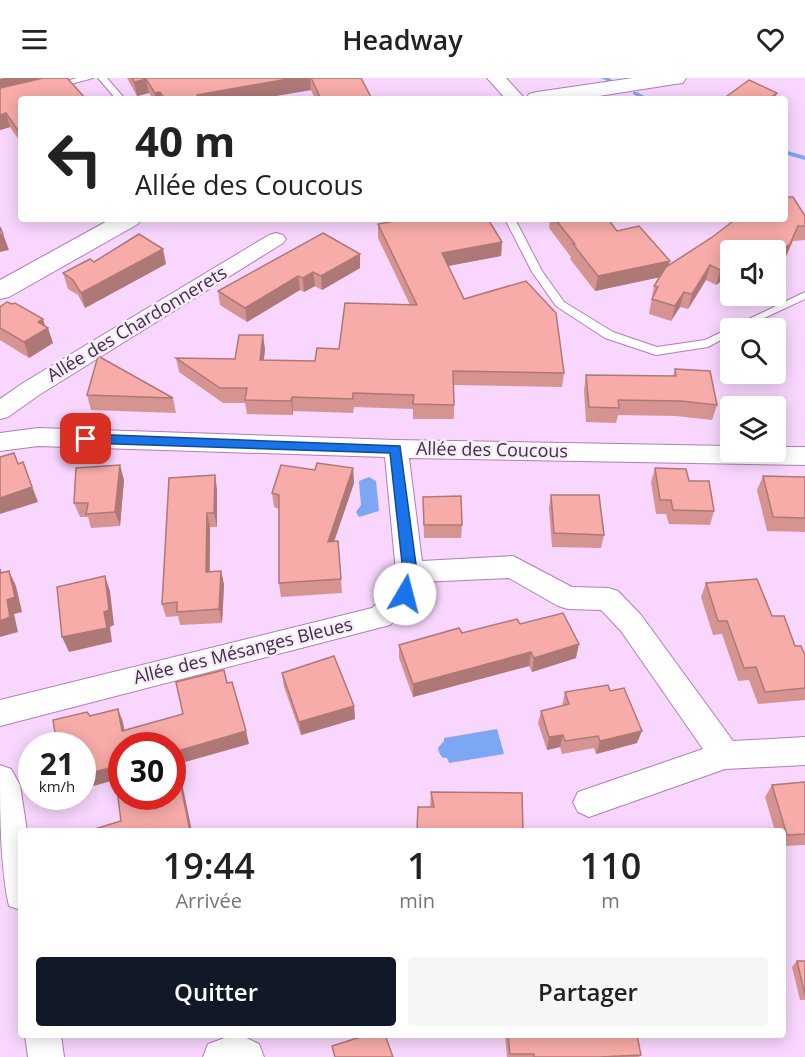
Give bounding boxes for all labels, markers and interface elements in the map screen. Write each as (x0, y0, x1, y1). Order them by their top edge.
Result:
text: Headway (342, 21, 463, 58)
icon: menu (18, 23, 51, 56)
icon: heart (754, 23, 787, 56)
text: 40 m (135, 112, 235, 169)
icon: left (36, 120, 114, 198)
text: Allée des Coucous (135, 166, 363, 203)
map controls (720, 240, 786, 462)
button: sound (720, 240, 786, 306)
street label: Allée des Chardonnerets (42, 260, 231, 386)
button: search (720, 318, 786, 384)
button: layers (720, 396, 786, 462)
pin (60, 413, 111, 464)
icon: arrive (69, 422, 102, 455)
street label: Allée des Coucous (416, 436, 568, 462)
position arrow (373, 562, 437, 626)
street label: Allée des Mésanges Bleues (131, 611, 355, 689)
speed limit sign: 30 (108, 732, 186, 810)
text: 21 (40, 743, 74, 784)
text: km/h (39, 776, 75, 796)
text: 19:44 (163, 841, 255, 890)
text: 1 (407, 841, 428, 890)
text: 110 (580, 841, 641, 890)
text: Arrivée (175, 887, 242, 914)
text: min (399, 887, 435, 914)
text: m (601, 887, 620, 914)
button: Quitter (36, 957, 396, 1026)
button: Partager (408, 957, 768, 1026)

